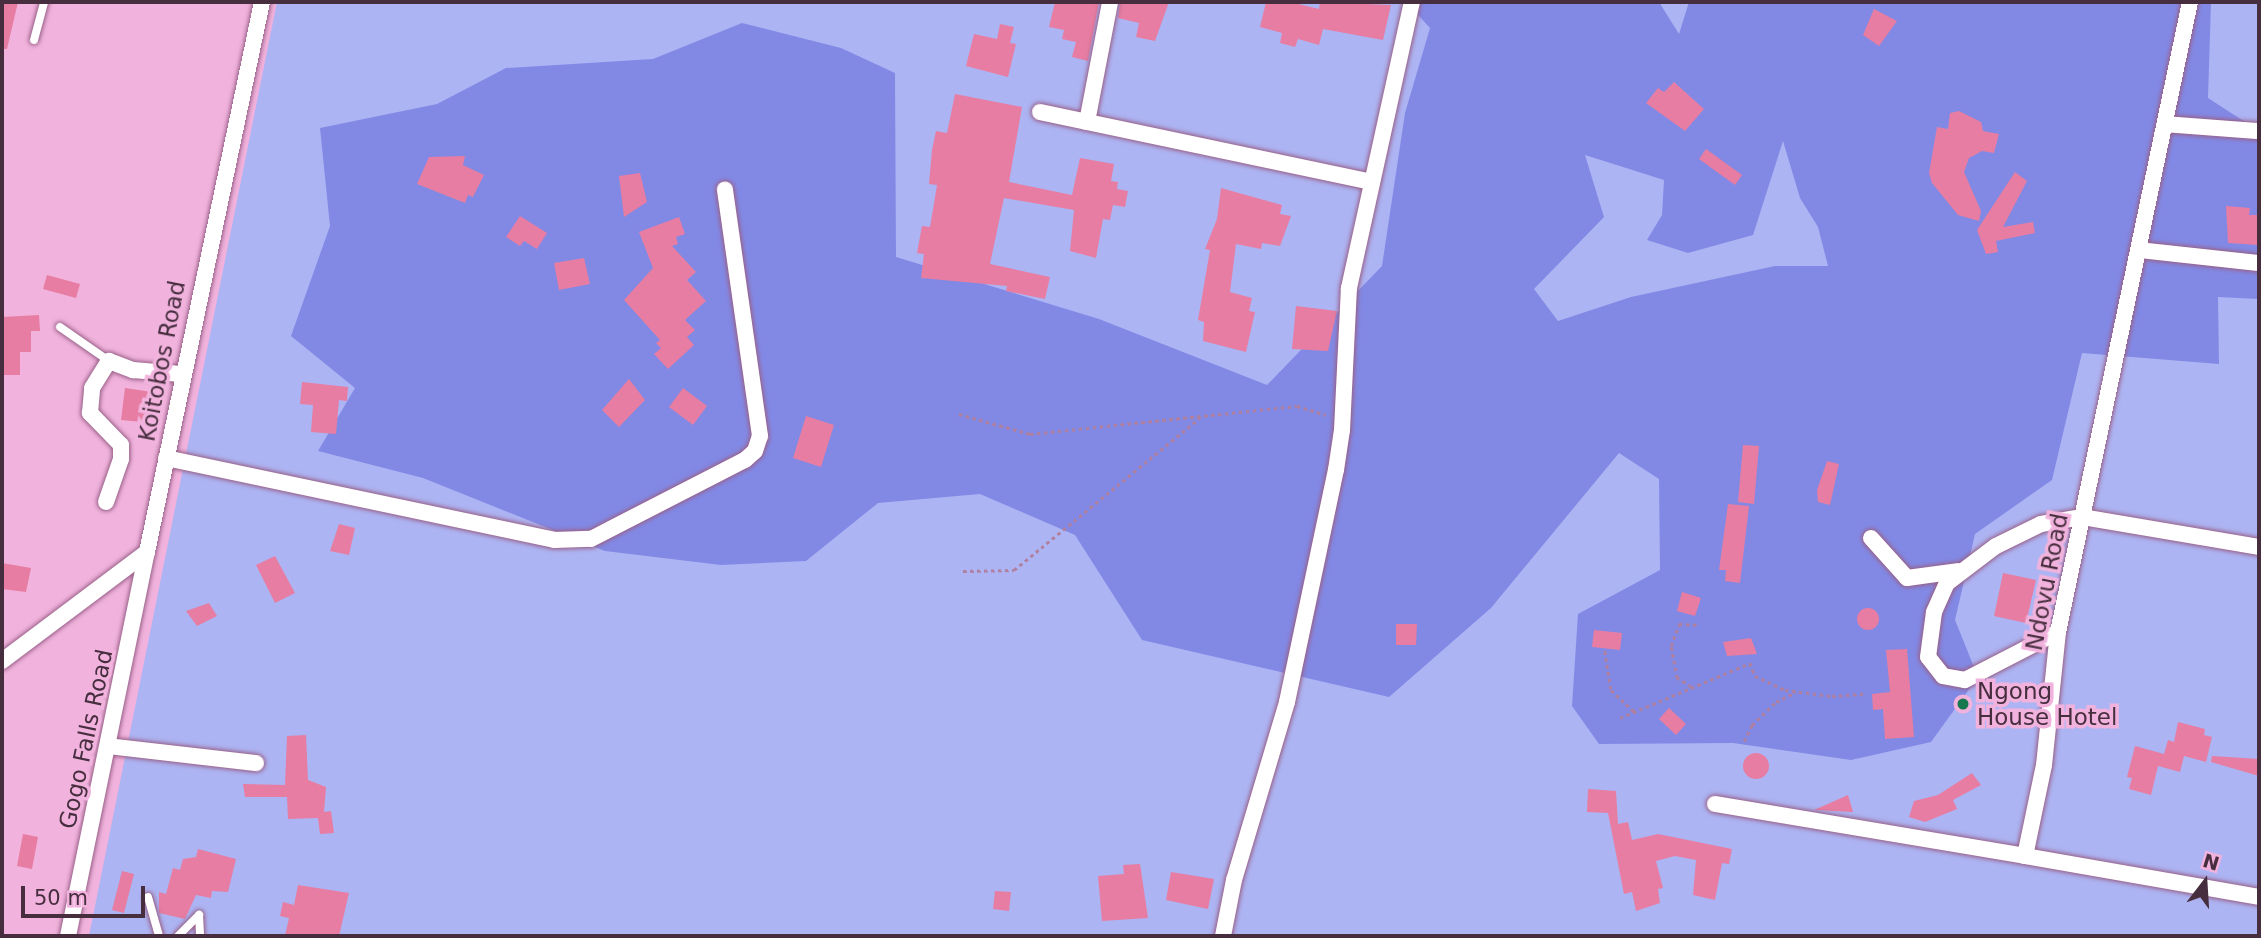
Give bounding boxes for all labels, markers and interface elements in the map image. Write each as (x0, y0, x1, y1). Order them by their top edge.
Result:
street label: Koitobos Road (133, 278, 191, 444)
street label: Ndovu Road (2020, 511, 2074, 653)
street label: Gogo Falls Road (53, 647, 119, 831)
place label: Ngong House Hotel (1977, 677, 2117, 731)
marker: Ngong House Hotel (1955, 696, 1971, 712)
north arrow (2170, 847, 2240, 917)
text: N (2200, 849, 2222, 875)
scale bar (24, 872, 149, 916)
text: 50 m (34, 886, 88, 910)

